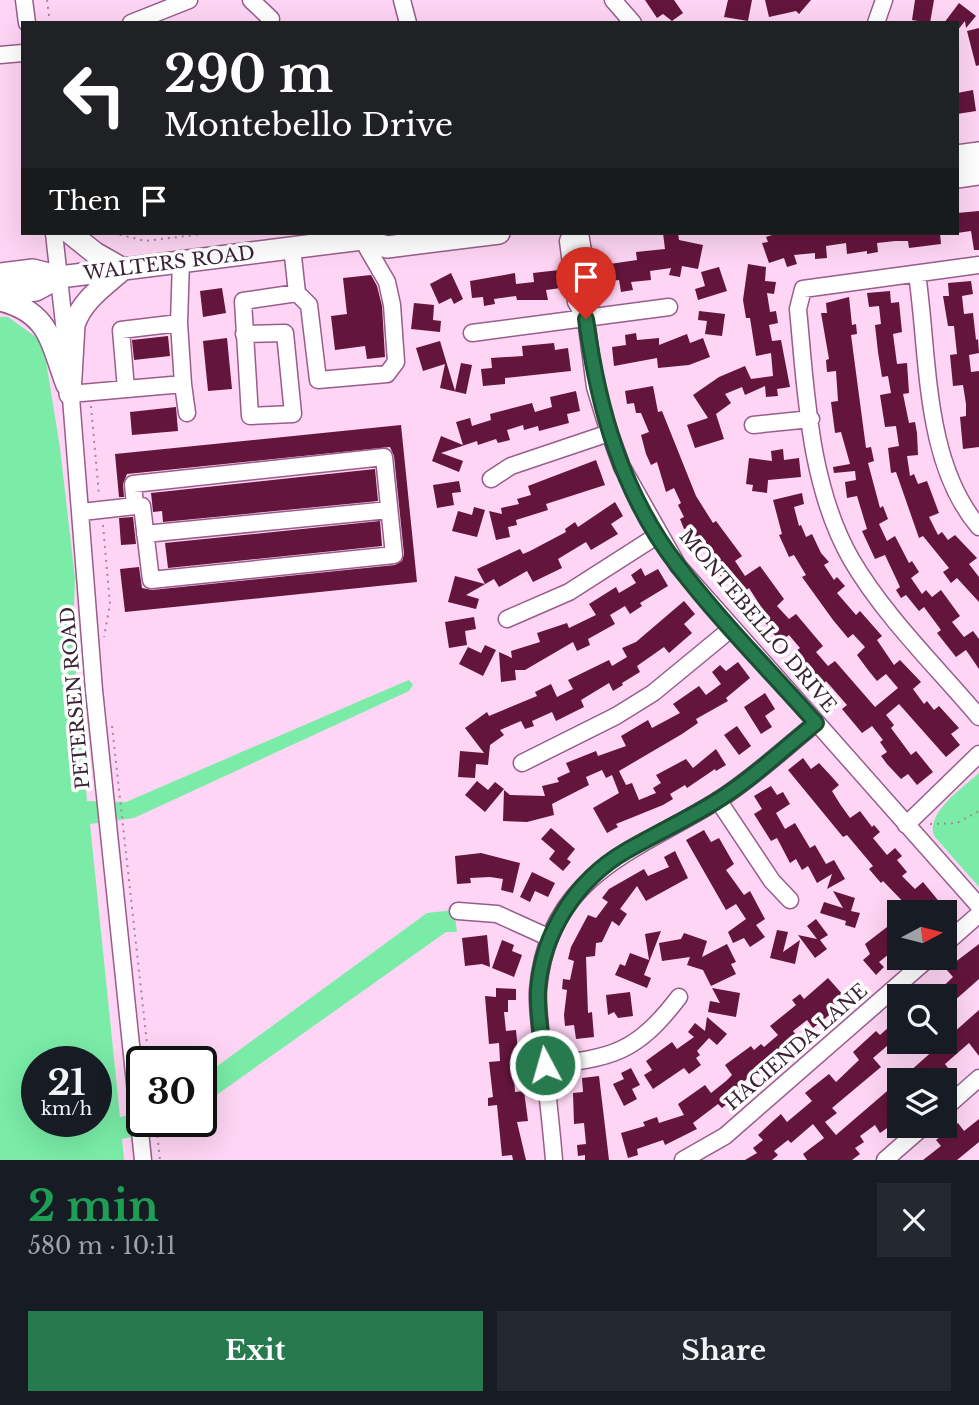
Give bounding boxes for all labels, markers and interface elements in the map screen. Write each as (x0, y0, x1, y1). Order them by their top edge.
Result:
text: 290 m (164, 44, 333, 105)
icon: left (49, 49, 140, 140)
text: Montebello Drive (164, 105, 453, 145)
icon: arrive (135, 182, 173, 220)
text: Then (49, 185, 121, 217)
street label: WALTERS ROAD (81, 241, 256, 285)
pin (556, 247, 616, 319)
icon: arrive (567, 258, 605, 296)
street label: MONTEBELLO DRIVE (675, 525, 841, 717)
street label: PETERSEN ROAD (56, 606, 94, 790)
north arrow (887, 900, 957, 970)
map controls (887, 900, 957, 1138)
street label: HACIENDA LANE (720, 979, 872, 1115)
button: search (887, 984, 957, 1054)
position arrow (508, 1028, 582, 1102)
speed limit sign: 30 (126, 1046, 217, 1137)
text: 21 (47, 1061, 86, 1104)
button: layers (887, 1068, 957, 1138)
text: km/h (41, 1098, 92, 1120)
text: 2 min (28, 1180, 159, 1232)
button: close (877, 1183, 951, 1257)
text: 580 m · 10:11 (28, 1232, 176, 1260)
button: Exit (28, 1311, 483, 1391)
button: Share (497, 1311, 951, 1391)

